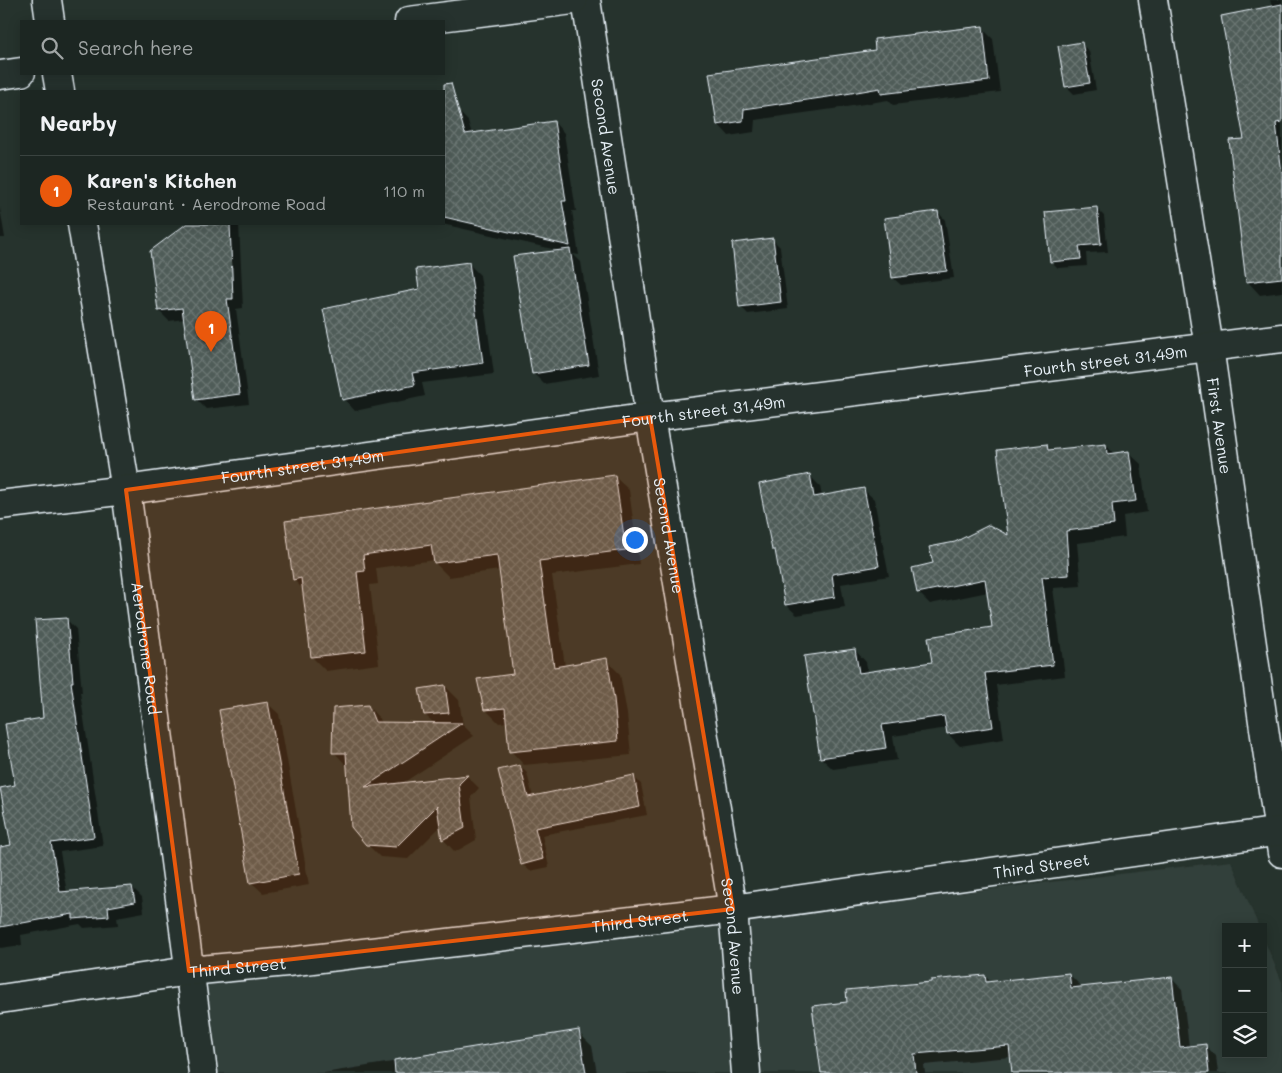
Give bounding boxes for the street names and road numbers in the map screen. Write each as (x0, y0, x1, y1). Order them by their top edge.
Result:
street label: Second Avenue (588, 77, 626, 196)
street label: Fourth street 31,49m (1023, 339, 1188, 381)
street label: First Avenue (1203, 376, 1238, 475)
street label: Fourth street 31,49m (621, 390, 786, 431)
street label: Fourth street 31,49m (220, 444, 385, 487)
street label: Second Avenue (650, 476, 690, 595)
street label: Aerodrome Road (128, 580, 166, 716)
street label: Third Street (992, 848, 1091, 882)
street label: Second Avenue (717, 876, 750, 995)
street label: Third Street (591, 904, 690, 936)
street label: Third Street (188, 952, 287, 981)

